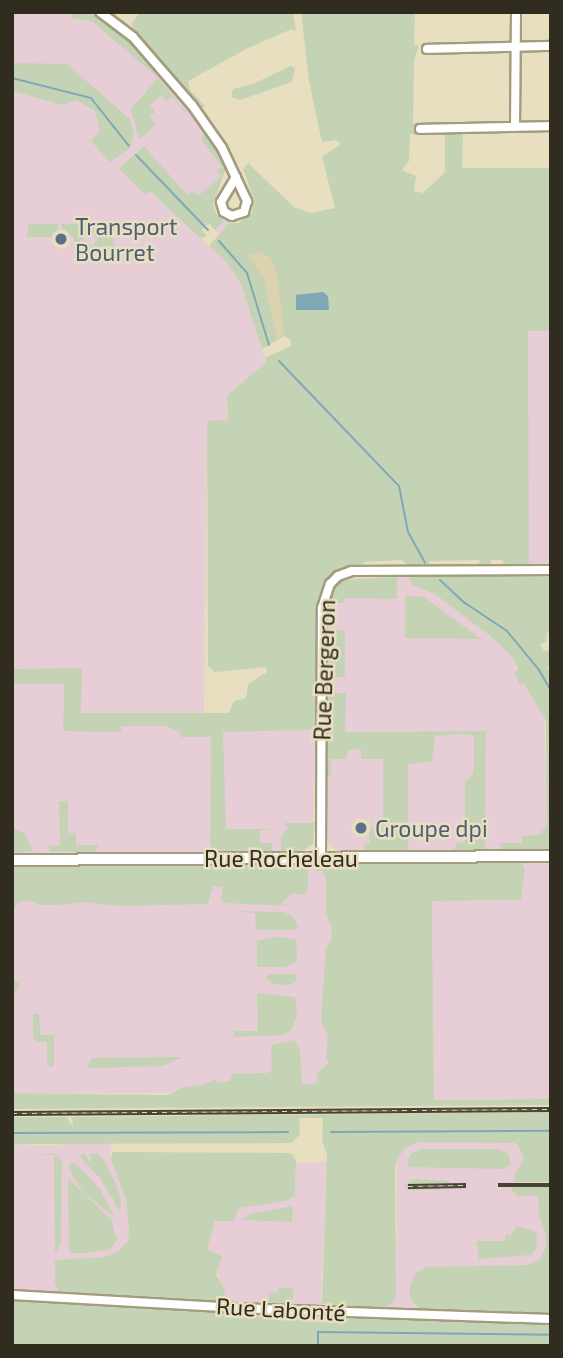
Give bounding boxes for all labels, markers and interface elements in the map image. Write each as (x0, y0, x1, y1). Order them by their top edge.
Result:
place label: Transport Bourret (75, 212, 178, 266)
marker: Transport Bourret (53, 231, 69, 247)
street label: Rue Bergeron (308, 599, 340, 741)
place label: Groupe dpi (375, 814, 488, 842)
marker: Groupe dpi (353, 820, 369, 836)
street label: Rue Rocheleau (204, 844, 358, 872)
street label: Rue Labonté (215, 1292, 347, 1326)

